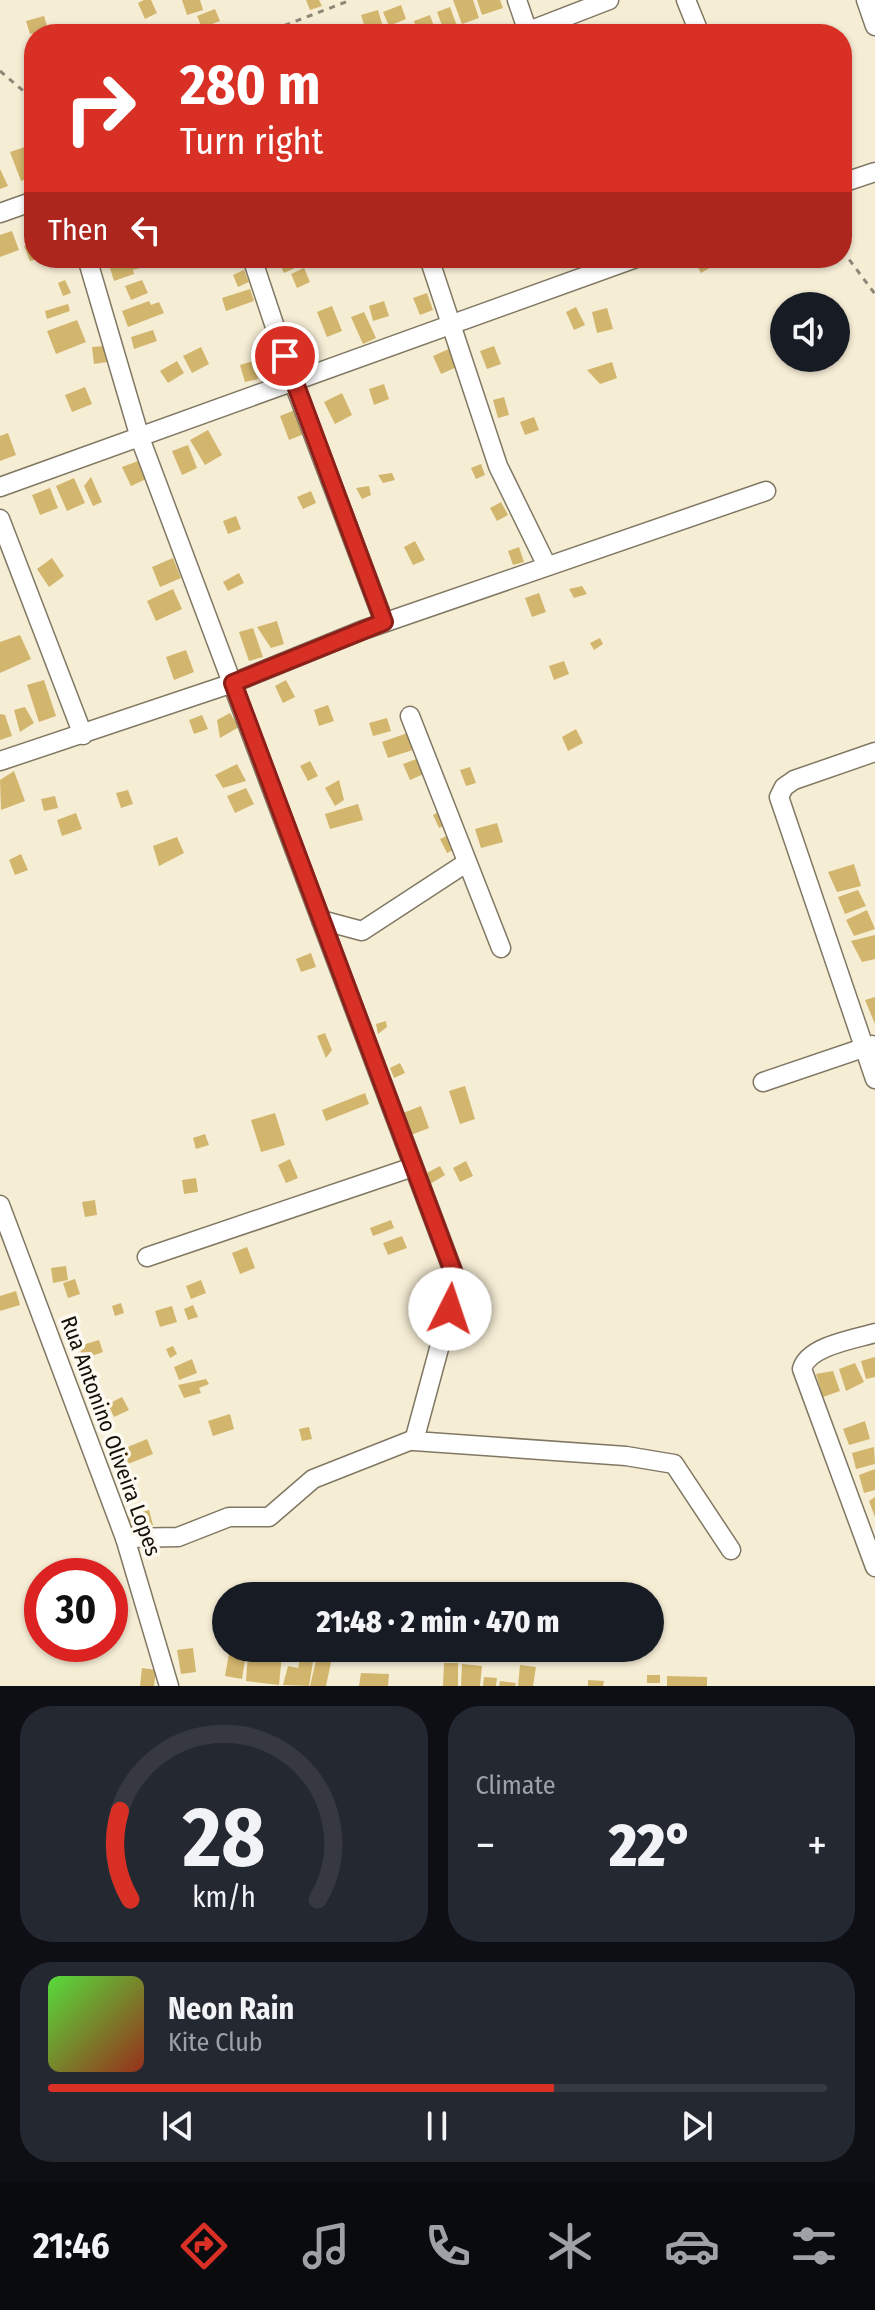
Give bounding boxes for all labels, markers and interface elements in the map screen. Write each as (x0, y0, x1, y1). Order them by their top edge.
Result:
text: 280 m (180, 52, 320, 119)
icon: right (48, 56, 152, 160)
text: Turn right (180, 120, 323, 164)
icon: left (124, 208, 168, 252)
text: Then (48, 212, 108, 248)
map controls (770, 292, 850, 372)
button: sound (770, 292, 850, 372)
pin (251, 322, 319, 390)
icon: arrive (263, 334, 307, 378)
position arrow (408, 1267, 492, 1351)
street label: Rua Antonino Oliveira Lopes (55, 1312, 167, 1560)
speed limit sign: 30 (24, 1558, 128, 1662)
text: 21:48 · 2 min · 470 m (317, 1604, 559, 1640)
text: Climate (476, 1770, 556, 1801)
text: 28 (182, 1788, 265, 1888)
text: 22° (609, 1810, 693, 1882)
text: − (476, 1819, 495, 1872)
text: + (807, 1819, 827, 1872)
text: km/h (192, 1880, 256, 1915)
text: Neon Rain (168, 1991, 294, 2027)
text: Kite Club (168, 2027, 263, 2058)
icon: previous (156, 2104, 200, 2148)
icon: pause (415, 2104, 459, 2148)
icon: next (675, 2104, 719, 2148)
icon: directions (176, 2218, 232, 2274)
icon: music (298, 2218, 354, 2274)
icon: phone (420, 2218, 476, 2274)
icon: climate (542, 2218, 598, 2274)
icon: car (664, 2218, 720, 2274)
icon: filters (786, 2218, 842, 2274)
text: 21:46 (33, 2224, 110, 2268)

